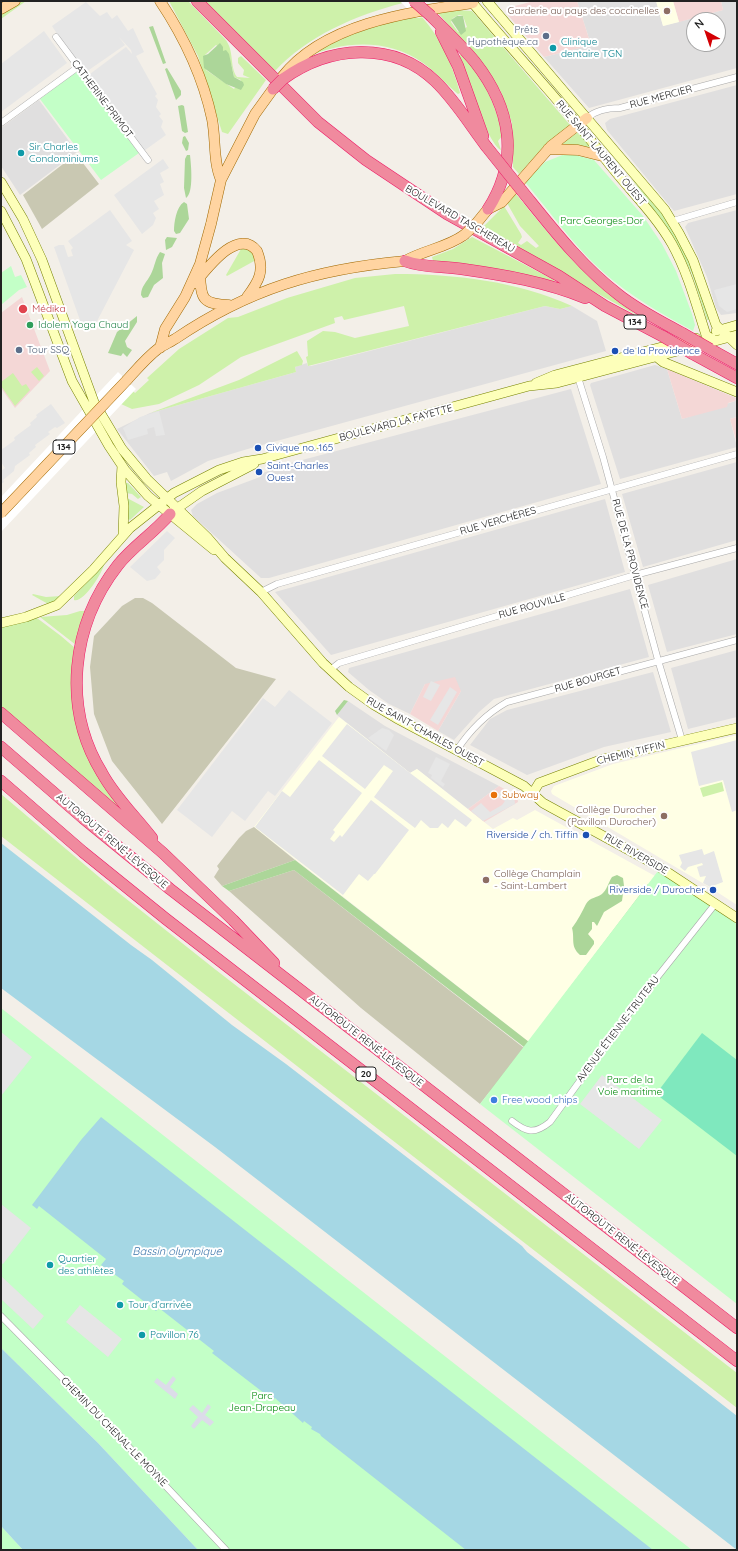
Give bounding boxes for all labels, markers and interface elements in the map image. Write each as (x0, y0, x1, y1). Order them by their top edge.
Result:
place label: Garderie au pays des coccinelles (508, 5, 659, 17)
marker: Garderie au pays des coccinelles (662, 6, 672, 16)
north arrow (686, 12, 726, 52)
text: N (691, 16, 707, 32)
place label: Prêts Hypothèque.ca (468, 24, 538, 48)
marker: Prêts Hypothèque.ca (541, 31, 551, 41)
place label: Clinique dentaire TGN (561, 36, 622, 60)
marker: Clinique dentaire TGN (548, 43, 558, 53)
street label: CATHERINE-PRIMOT (69, 58, 135, 140)
street label: RUE MERCIER (628, 83, 694, 111)
street label: RUE SAINT-LAURENT OUEST (554, 98, 648, 208)
place label: Sir Charles Condominiums (29, 141, 98, 164)
marker: Sir Charles Condominiums (16, 148, 26, 158)
street label: BOULEVARD TASCHEREAU (403, 183, 517, 255)
park label: Parc Georges-Dor (560, 215, 644, 227)
marker: Médika (17, 303, 29, 315)
place label: Médika (32, 303, 65, 315)
road number: 134 (624, 315, 646, 329)
place label: Idolem Yoga Chaud (38, 319, 128, 331)
marker: Idolem Yoga Chaud (25, 320, 35, 330)
place label: Tour SSQ (27, 344, 69, 356)
marker: Tour SSQ (14, 345, 24, 355)
place label: de la Providence (623, 345, 700, 357)
marker: de la Providence (610, 346, 620, 356)
street label: BOULEVARD LA FAYETTE (338, 402, 454, 444)
road number: 134 (53, 440, 75, 454)
place label: Civique no. 165 (266, 442, 333, 454)
marker: Civique no. 165 (253, 443, 263, 453)
place label: Saint-Charles Ouest (267, 460, 329, 484)
marker: Saint-Charles Ouest (254, 467, 264, 477)
street label: RUE DE LA PROVIDENCE (609, 497, 651, 611)
street label: RUE VERCHÈRES (459, 504, 537, 538)
street label: RUE ROUVILLE (497, 591, 567, 621)
street label: RUE BOURGET (553, 665, 623, 695)
street label: RUE SAINT-CHARLES OUEST (364, 695, 486, 769)
street label: CHEMIN TIFFIN (596, 739, 666, 767)
place label: Subway (502, 789, 539, 801)
marker: Subway (489, 790, 499, 800)
street label: AUTOROUTE RENÉ-LÉVESQUE (54, 791, 170, 891)
place label: Collège Durocher (Pavillon Durocher) (567, 804, 656, 828)
marker: Collège Durocher (Pavillon Durocher) (659, 811, 669, 821)
place label: Riverside / ch. Tiffin (487, 829, 578, 841)
marker: Riverside / ch. Tiffin (581, 830, 591, 840)
street label: RUE RIVERSIDE (602, 831, 670, 877)
place label: Collège Champlain - Saint-Lambert (494, 868, 581, 892)
marker: Collège Champlain - Saint-Lambert (481, 875, 491, 885)
place label: Riverside / Durocher (609, 884, 705, 896)
marker: Riverside / Durocher (708, 885, 718, 895)
street label: AVENUE ÉTIENNE-TRUTEAU (574, 974, 662, 1084)
street label: AUTOROUTE RENÉ-LÉVESQUE (307, 993, 425, 1089)
road number: 20 (356, 1067, 376, 1081)
park label: Parc de la Voie maritime (598, 1074, 662, 1098)
place label: Free wood chips (502, 1094, 577, 1106)
marker: Free wood chips (489, 1095, 499, 1105)
street label: AUTOROUTE RENÉ-LÉVESQUE (563, 1191, 681, 1287)
water label: Bassin olympique (132, 1245, 222, 1259)
place label: Quartier des athlètes (58, 1253, 114, 1276)
marker: Quartier des athlètes (45, 1260, 55, 1270)
place label: Tour d'arrivée (128, 1299, 192, 1311)
marker: Tour d'arrivée (115, 1300, 125, 1310)
place label: Pavillon 76 (150, 1329, 199, 1341)
marker: Pavillon 76 (137, 1330, 147, 1340)
street label: CHEMIN DU CHENAL-LE MOYNE (58, 1375, 170, 1489)
park label: Parc Jean-Drapeau (228, 1390, 296, 1414)

